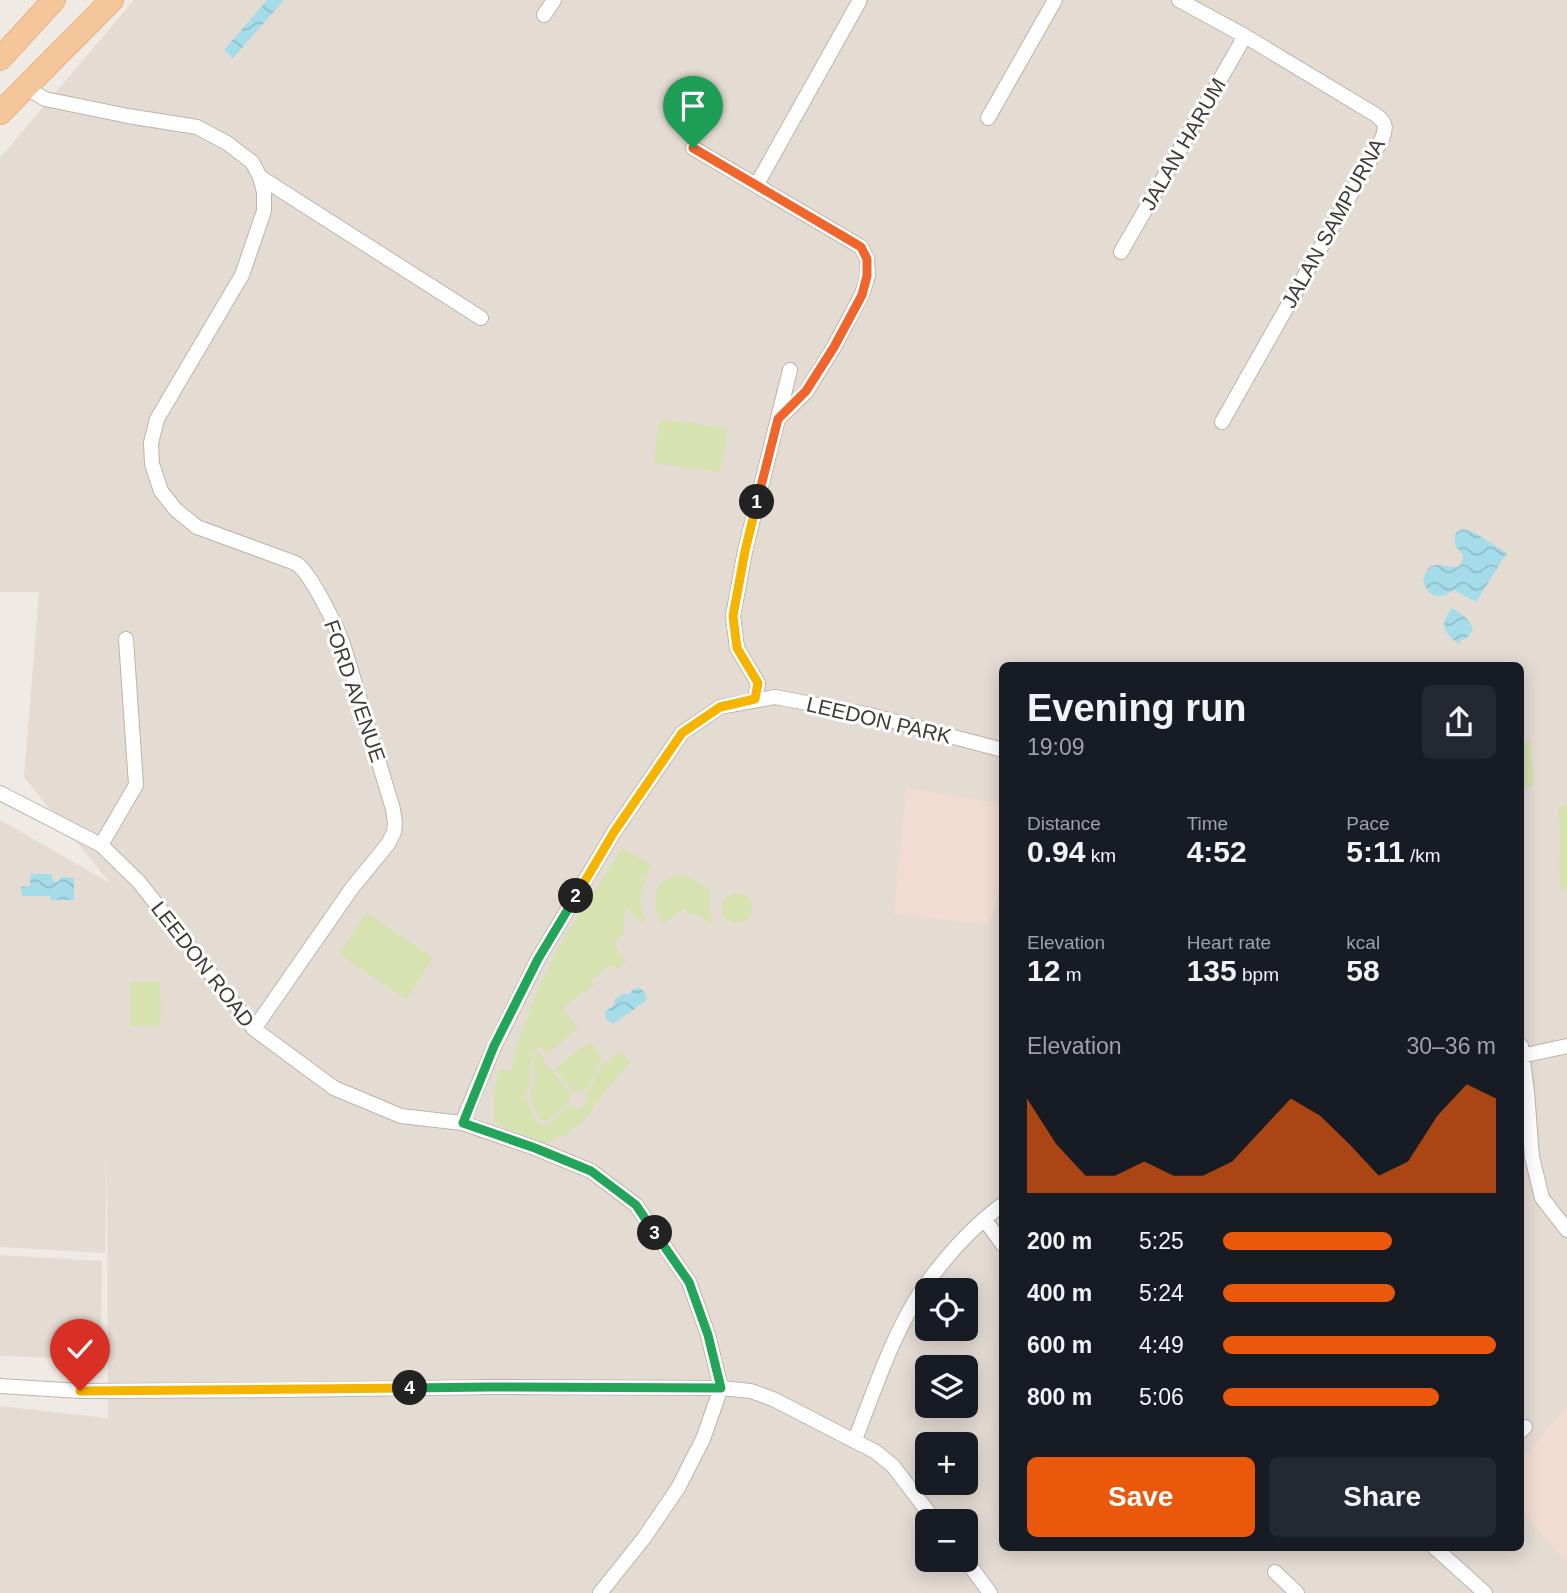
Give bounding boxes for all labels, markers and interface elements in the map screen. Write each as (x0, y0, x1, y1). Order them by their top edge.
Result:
street label: JALAN HARUM (1136, 74, 1230, 214)
pin (663, 76, 723, 148)
icon: arrive (674, 87, 712, 125)
street label: JALAN SAMPURNA (1277, 134, 1389, 312)
pin: 1 (740, 484, 774, 520)
text: 1 (751, 491, 762, 512)
street label: FORD AVENUE (320, 617, 390, 765)
button: share (1422, 685, 1496, 759)
text: Evening run (1027, 687, 1247, 729)
street label: LEEDON PARK (804, 692, 954, 748)
text: 19:09 (1027, 734, 1085, 760)
text: Distance (1027, 813, 1101, 834)
text: Time (1187, 813, 1228, 834)
text: Pace (1346, 813, 1390, 834)
text: 0.94 (1027, 835, 1085, 868)
text: 4:52 (1187, 835, 1247, 868)
text: 5:11 (1346, 835, 1405, 868)
text: km (1085, 845, 1116, 866)
text: /km (1405, 845, 1441, 866)
pin: 2 (558, 878, 594, 914)
text: 2 (570, 885, 581, 906)
street label: LEEDON ROAD (147, 897, 259, 1031)
text: Elevation (1027, 932, 1105, 953)
text: Heart rate (1187, 932, 1271, 953)
text: kcal (1346, 932, 1380, 953)
text: 12 (1027, 954, 1060, 987)
text: 135 (1187, 954, 1237, 987)
text: 58 (1346, 954, 1380, 987)
text: m (1060, 964, 1081, 985)
text: bpm (1237, 964, 1279, 985)
text: Elevation (1027, 1033, 1122, 1059)
text: 30–36 m (1406, 1033, 1496, 1059)
pin: 3 (638, 1216, 672, 1250)
text: 3 (649, 1222, 660, 1243)
text: 200 m (1027, 1228, 1092, 1254)
text: 5:25 (1139, 1228, 1184, 1254)
map controls (915, 1278, 978, 1572)
button: locate (915, 1278, 978, 1341)
text: 400 m (1027, 1280, 1092, 1306)
text: 5:24 (1139, 1280, 1184, 1306)
pin (50, 1319, 110, 1391)
icon: check (61, 1330, 99, 1368)
text: 600 m (1027, 1332, 1092, 1358)
text: 4:49 (1139, 1332, 1184, 1358)
button: layers (915, 1355, 978, 1418)
pin: 4 (392, 1370, 428, 1406)
text: 4 (404, 1377, 415, 1398)
text: 800 m (1027, 1384, 1092, 1410)
text: 5:06 (1139, 1384, 1184, 1410)
button: + (915, 1432, 978, 1495)
button: Save (1027, 1457, 1255, 1537)
button: Share (1269, 1457, 1496, 1537)
button: − (915, 1509, 978, 1572)

